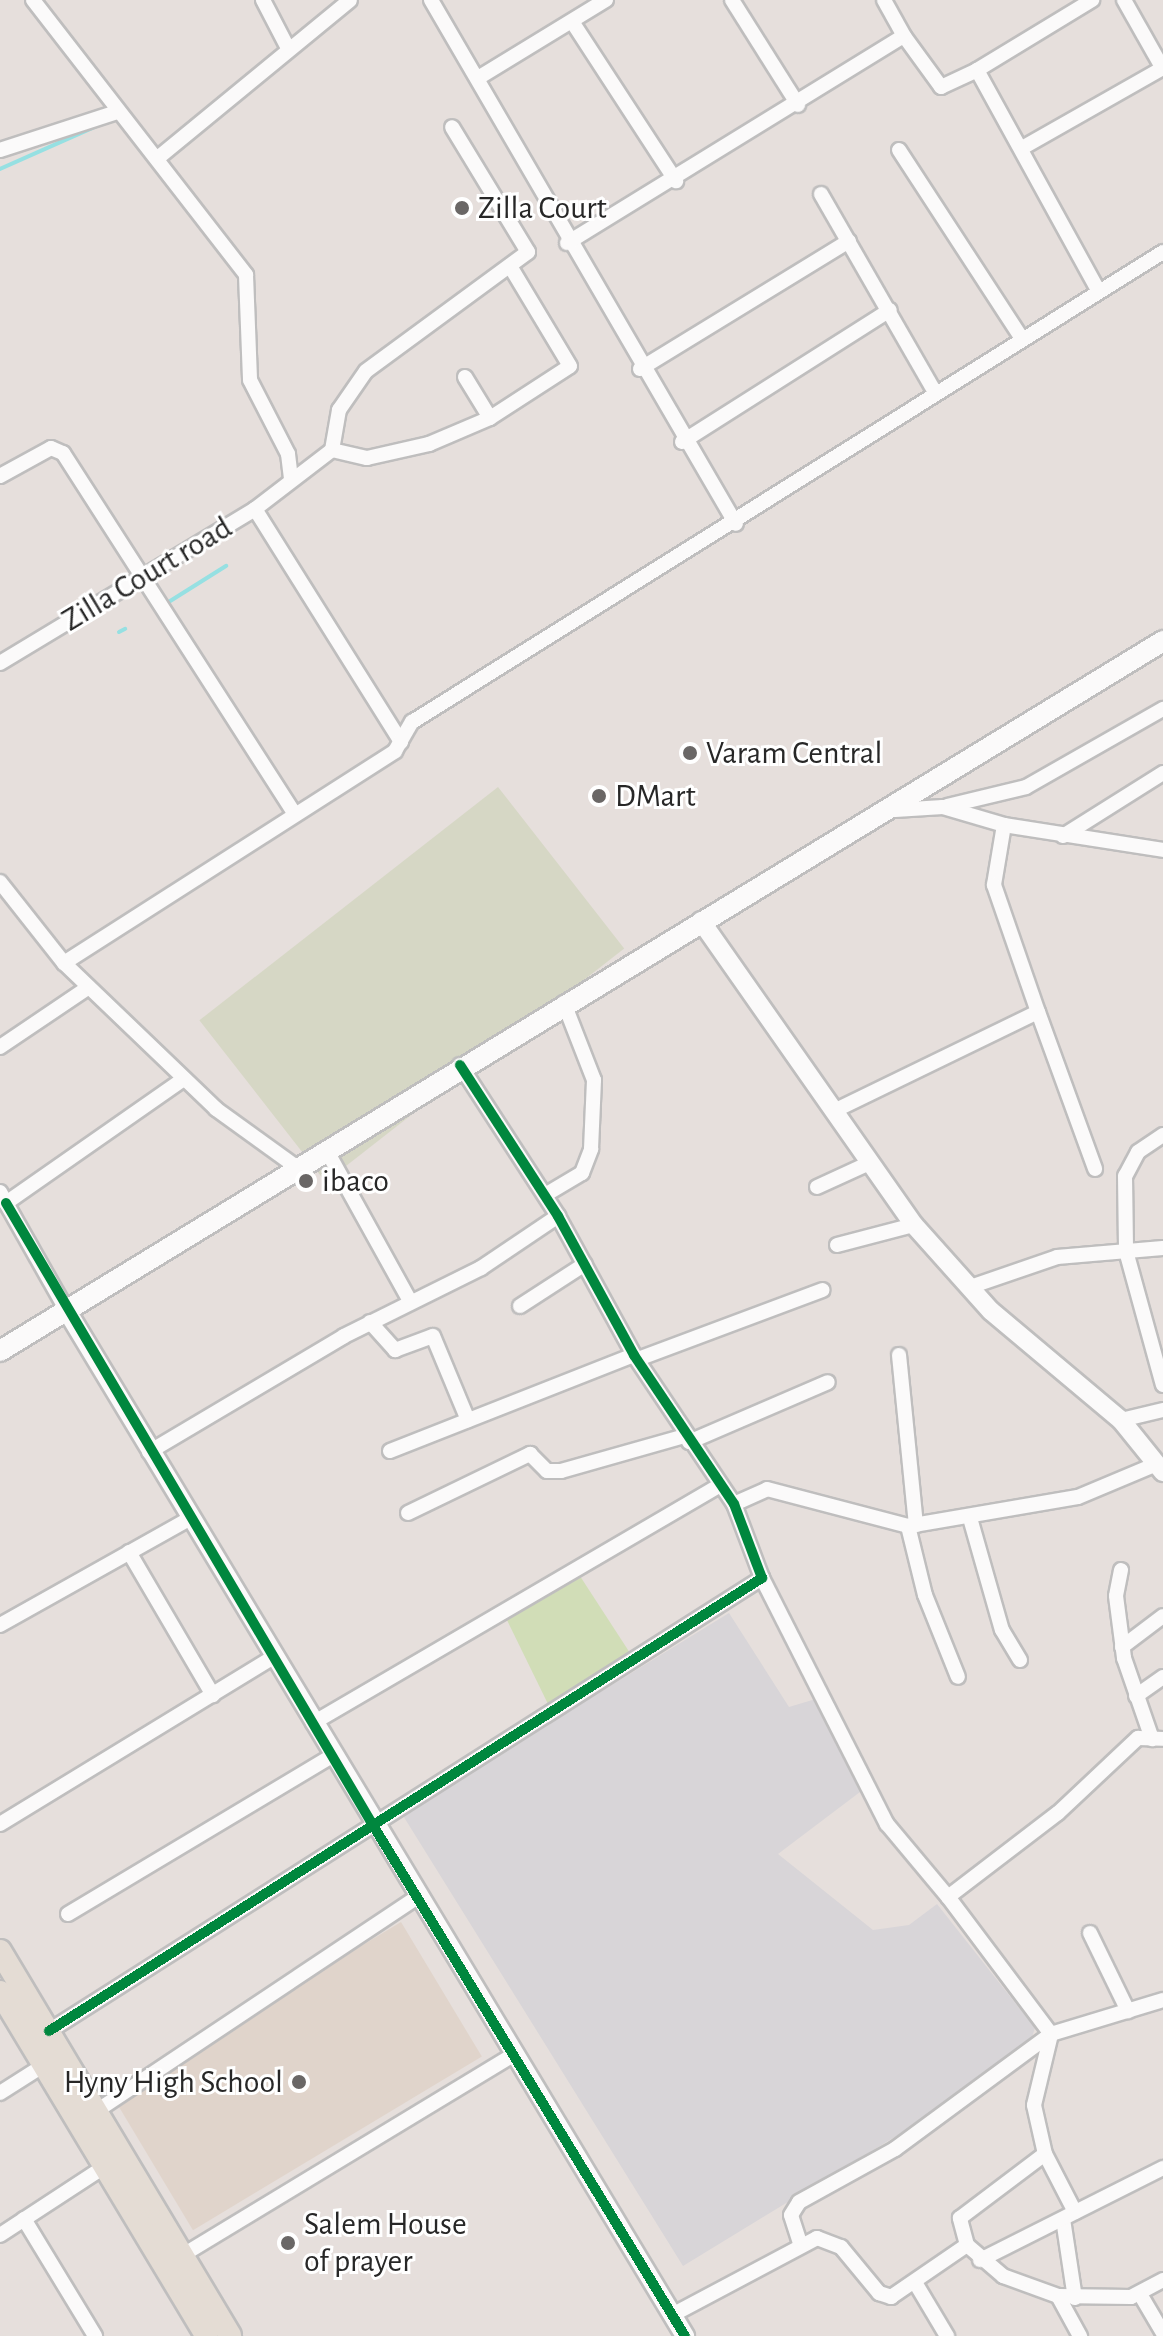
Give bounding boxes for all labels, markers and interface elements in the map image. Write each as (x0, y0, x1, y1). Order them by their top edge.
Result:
place label: Zilla Court (478, 189, 607, 227)
marker: Zilla Court (453, 199, 471, 217)
street label: Zilla Court road (55, 508, 239, 640)
place label: Varam Central (706, 734, 882, 772)
marker: Varam Central (681, 744, 699, 762)
place label: DMart (615, 777, 696, 815)
marker: DMart (590, 787, 608, 805)
place label: ibaco (322, 1162, 389, 1200)
marker: ibaco (297, 1172, 315, 1190)
place label: Hyny High School (64, 2063, 283, 2101)
marker: Hyny High School (290, 2073, 308, 2091)
place label: Salem House of prayer (304, 2206, 467, 2281)
marker: Salem House of prayer (279, 2234, 297, 2252)

